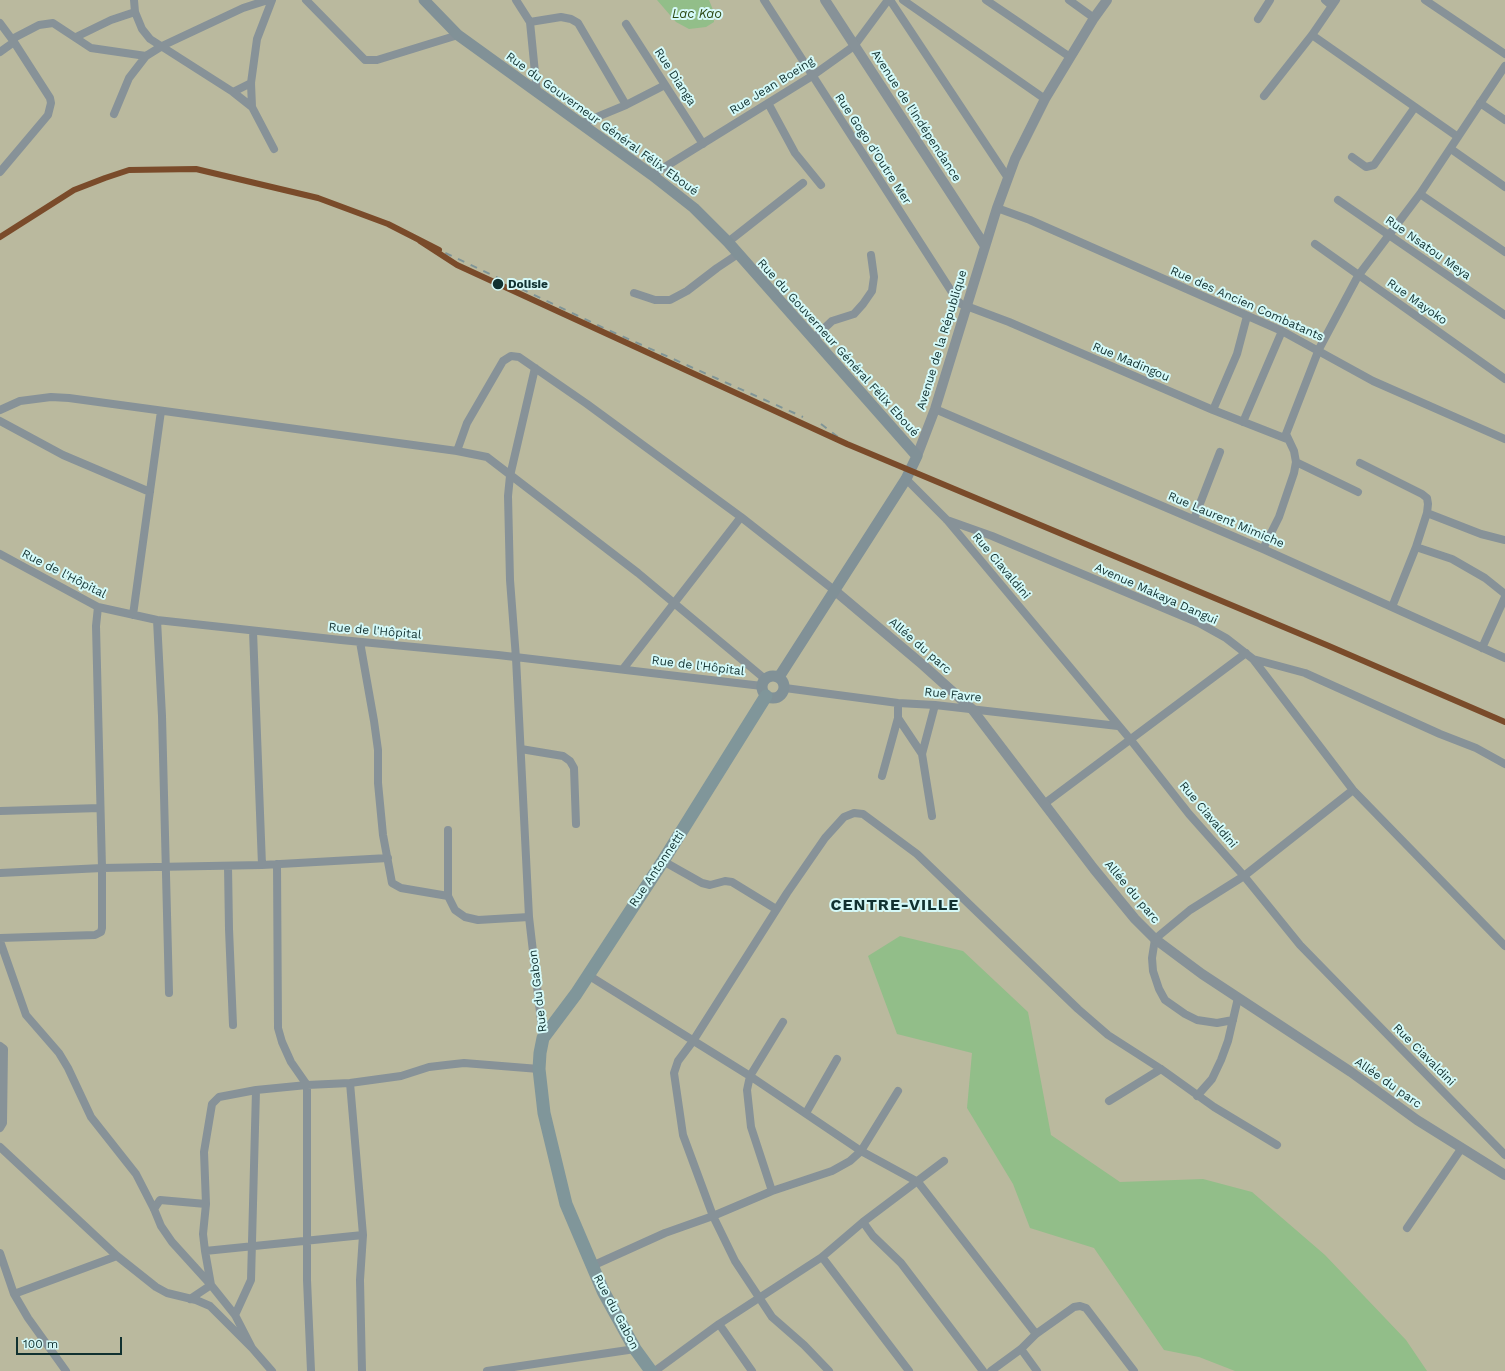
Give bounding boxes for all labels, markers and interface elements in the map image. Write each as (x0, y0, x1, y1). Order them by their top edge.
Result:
water label: Lac Kao (672, 6, 722, 22)
street label: Rue Dianga (651, 46, 699, 108)
street label: Avenue de l'Indépendance (868, 48, 964, 184)
street label: Rue du Gouverneur Général Félix Eboué (503, 49, 701, 199)
street label: Rue Jean Boeing (727, 54, 817, 118)
street label: Rue Gogo d'Outre Mer (832, 91, 914, 207)
street label: Rue Nsatou Meya (1382, 213, 1474, 283)
street label: Rue du Gouverneur Général Félix Eboué (754, 256, 922, 440)
street label: Rue des Ancien Combatants (1168, 264, 1326, 344)
street label: Avenue de la République (914, 268, 970, 412)
street label: Rue Mayoko (1384, 276, 1450, 328)
marker: Dolisie (491, 277, 505, 291)
place label: Dolisie (508, 277, 548, 291)
street label: Rue Madingou (1090, 339, 1172, 385)
street label: Rue Laurent Mimiche (1166, 489, 1286, 551)
street label: Rue Ciavaldini (969, 530, 1033, 602)
street label: Rue de l'Hôpital (19, 546, 109, 602)
street label: Avenue Makaya Dangui (1092, 560, 1220, 628)
street label: Allée du parc (886, 615, 954, 677)
street label: Rue de l'Hôpital (328, 620, 422, 642)
street label: Rue de l'Hôpital (651, 653, 745, 679)
street label: Rue Favre (924, 685, 982, 705)
street label: Rue Ciavaldini (1176, 779, 1240, 851)
street label: Rue Antonnetti (626, 829, 688, 909)
street label: Allée du parc (1101, 858, 1163, 926)
district label: CENTRE-VILLE (831, 895, 959, 915)
street label: Rue du Gabon (526, 949, 550, 1033)
street label: Rue Ciavaldini (1390, 1021, 1458, 1089)
street label: Allée du parc (1352, 1055, 1424, 1111)
street label: Rue du Gabon (590, 1272, 642, 1352)
scale bar (18, 1329, 124, 1355)
text: 100 m (23, 1337, 58, 1351)

